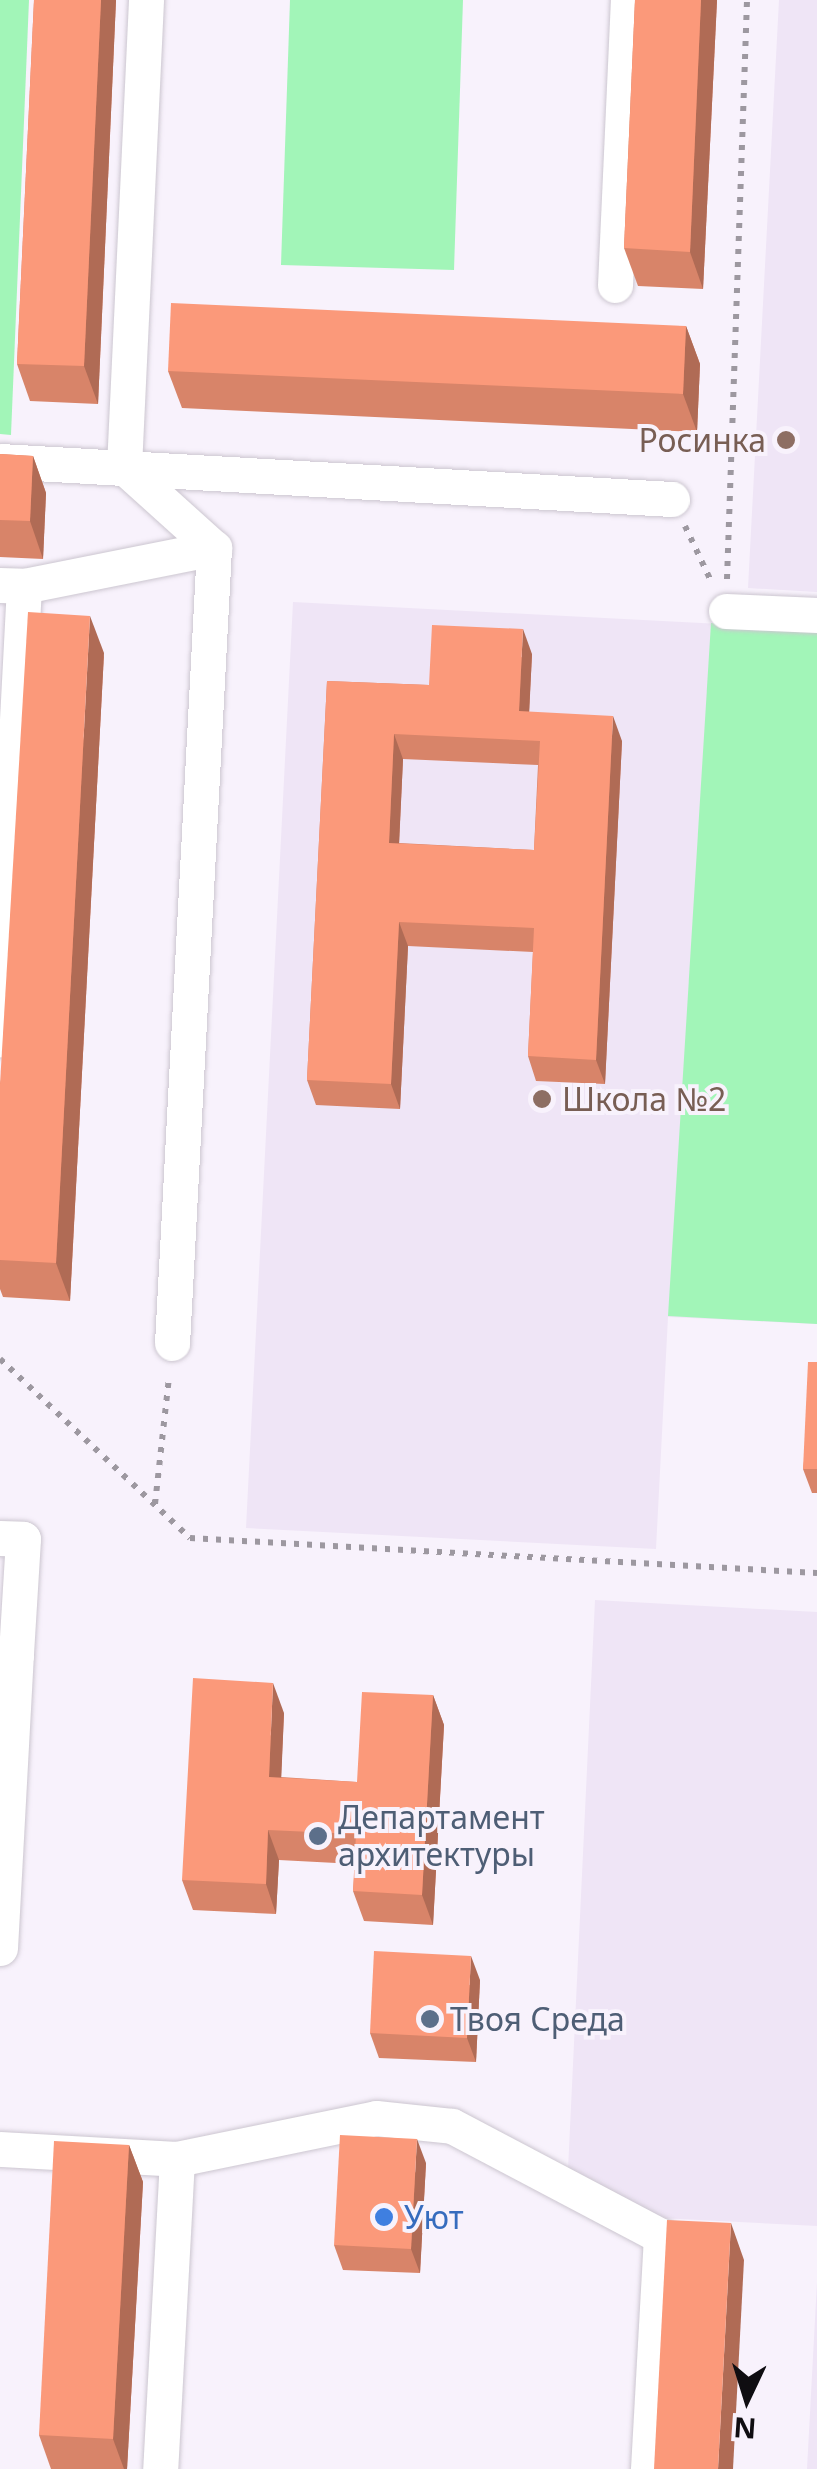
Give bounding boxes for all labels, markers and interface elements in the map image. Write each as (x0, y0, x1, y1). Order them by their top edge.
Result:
place label: Росинка (639, 421, 766, 459)
marker: Росинка (775, 429, 797, 451)
place label: Школа №2 (562, 1080, 726, 1118)
marker: Школа №2 (531, 1088, 553, 1110)
place label: Департамент архитектуры (338, 1799, 545, 1874)
marker: Департамент архитектуры (307, 1825, 329, 1847)
place label: Твоя Среда (450, 2000, 625, 2038)
marker: Твоя Среда (419, 2008, 441, 2030)
place label: Уют (404, 2198, 464, 2236)
marker: Уют (373, 2206, 395, 2228)
north arrow (697, 2349, 797, 2449)
text: N (732, 2409, 758, 2449)

